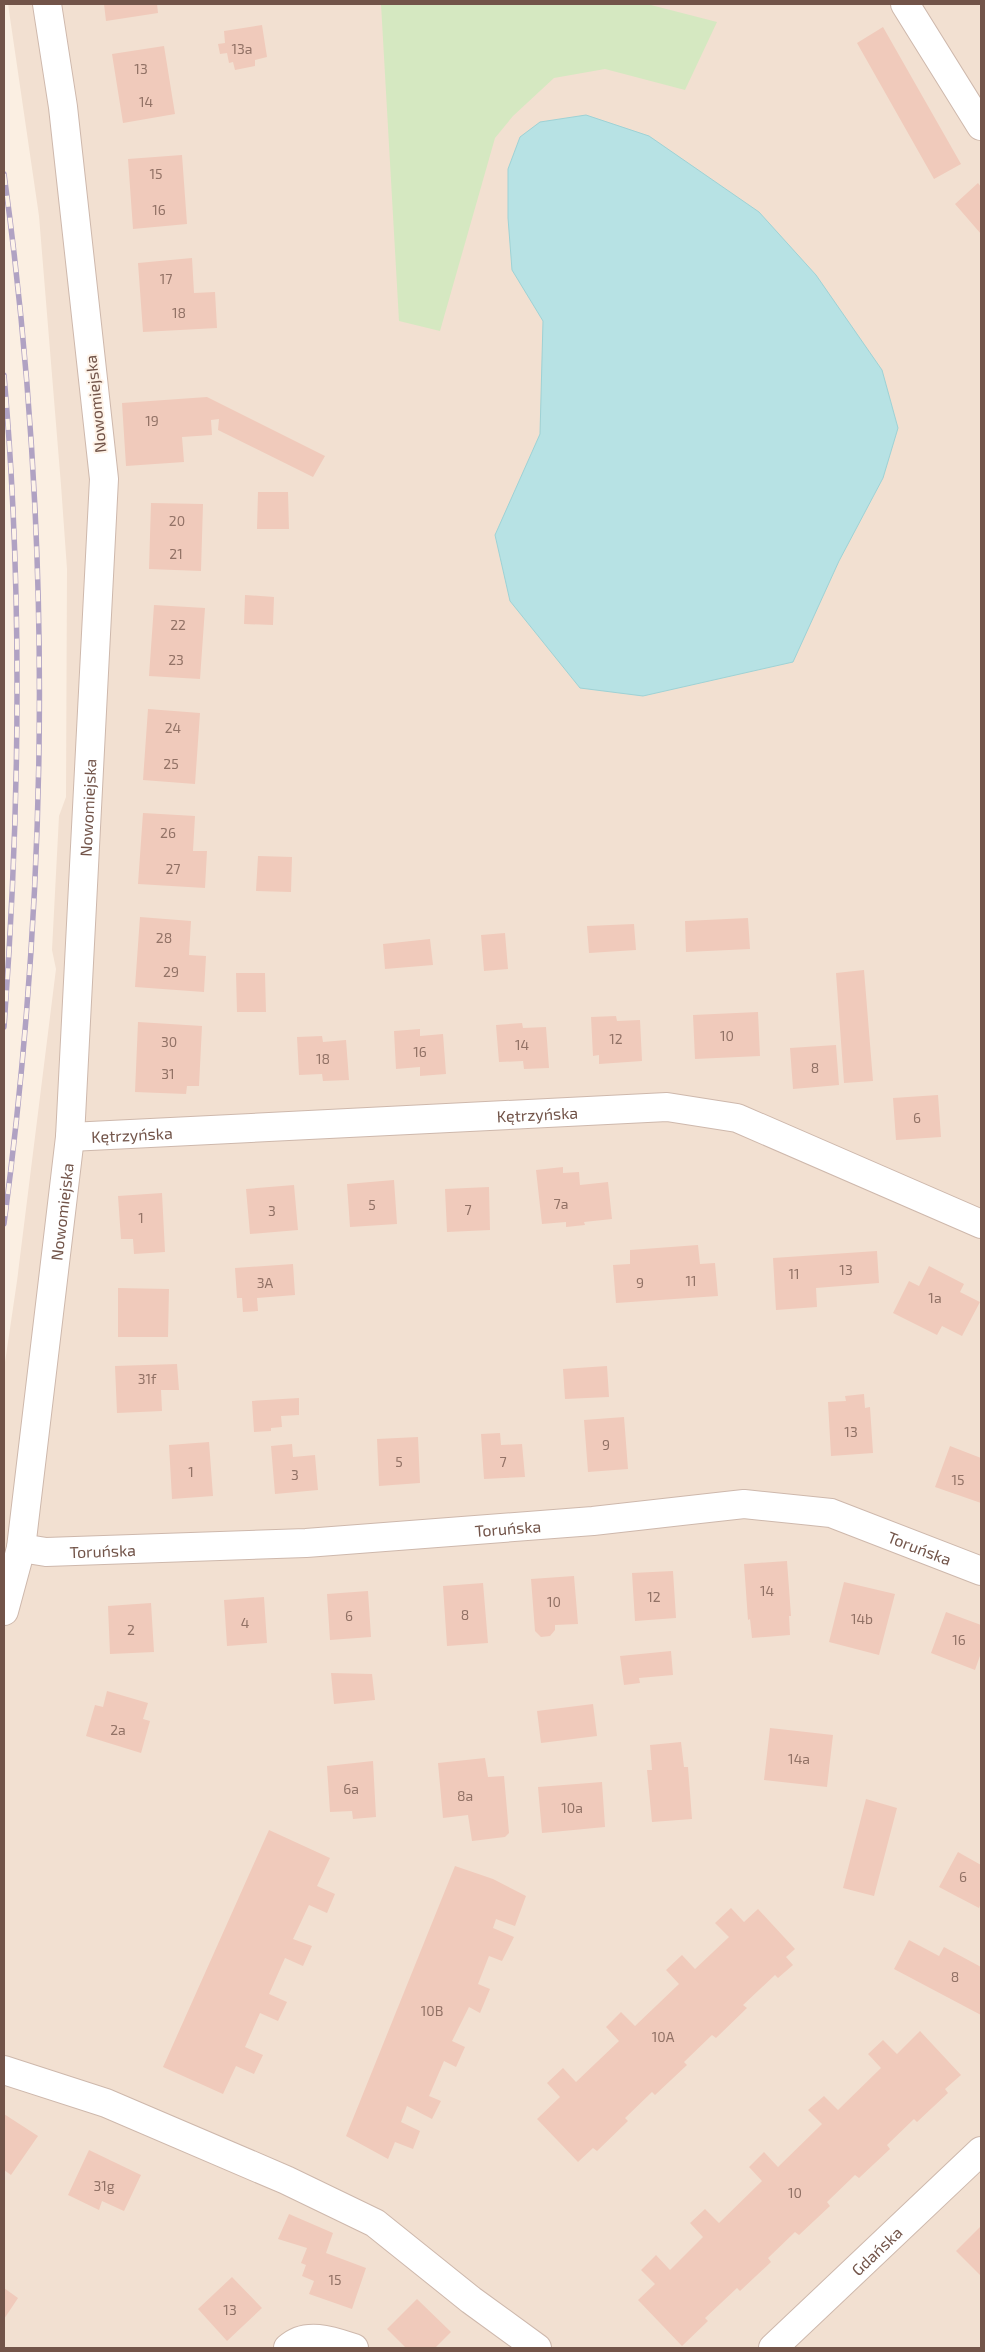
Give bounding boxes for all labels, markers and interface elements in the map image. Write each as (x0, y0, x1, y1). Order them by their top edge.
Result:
house number: 13a (231, 40, 253, 57)
house number: 13 (134, 60, 148, 77)
house number: 14 (139, 93, 153, 110)
house number: 15 (149, 165, 163, 182)
house number: 16 (152, 201, 166, 218)
house number: 17 (160, 270, 172, 287)
house number: 18 (172, 304, 186, 321)
street label: Nowomiejska (80, 354, 111, 454)
house number: 19 (145, 412, 159, 429)
house number: 20 (169, 512, 185, 529)
house number: 21 (169, 545, 183, 562)
house number: 22 (170, 616, 186, 633)
house number: 23 (168, 651, 184, 668)
house number: 24 (165, 719, 181, 736)
house number: 25 (163, 755, 179, 772)
street label: Nowomiejska (75, 758, 99, 857)
house number: 26 (160, 824, 176, 841)
house number: 27 (165, 860, 181, 877)
house number: 28 (156, 929, 172, 946)
house number: 29 (163, 963, 179, 980)
house number: 10 (720, 1027, 734, 1044)
house number: 12 (609, 1030, 623, 1047)
house number: 30 (161, 1033, 177, 1050)
house number: 14 (515, 1036, 529, 1053)
house number: 16 (413, 1043, 427, 1060)
house number: 18 (316, 1050, 330, 1067)
house number: 8 (811, 1059, 819, 1076)
house number: 31 (161, 1065, 175, 1082)
street label: Kętrzyńska (496, 1102, 579, 1125)
house number: 6 (913, 1109, 921, 1126)
street label: Kętrzyńska (91, 1122, 173, 1145)
street label: Nowomiejska (46, 1162, 76, 1262)
house number: 7a (554, 1195, 568, 1212)
house number: 5 (368, 1196, 376, 1213)
house number: 7 (464, 1201, 472, 1218)
house number: 3 (268, 1202, 276, 1219)
house number: 1 (138, 1209, 144, 1226)
house number: 13 (839, 1261, 853, 1278)
house number: 11 (788, 1265, 800, 1282)
house number: 11 (685, 1272, 697, 1289)
house number: 3A (257, 1274, 274, 1291)
house number: 9 (636, 1274, 644, 1291)
house number: 1a (928, 1289, 942, 1306)
house number: 31f (138, 1370, 157, 1387)
house number: 13 (844, 1423, 858, 1440)
house number: 9 (602, 1436, 610, 1453)
house number: 5 (395, 1453, 403, 1470)
house number: 7 (499, 1453, 507, 1470)
house number: 1 (188, 1463, 194, 1480)
house number: 3 (291, 1466, 299, 1483)
house number: 15 (951, 1471, 965, 1488)
street label: Toruńska (474, 1516, 542, 1540)
street label: Toruńska (885, 1526, 954, 1568)
street label: Toruńska (69, 1539, 136, 1561)
house number: 14 (760, 1582, 774, 1599)
house number: 12 (647, 1588, 661, 1605)
house number: 10 (547, 1593, 561, 1610)
house number: 8 (461, 1606, 469, 1623)
house number: 6 (345, 1607, 353, 1624)
house number: 14b (851, 1610, 873, 1627)
house number: 4 (241, 1614, 249, 1631)
house number: 2 (127, 1621, 135, 1638)
house number: 16 (952, 1631, 966, 1648)
house number: 2a (110, 1721, 126, 1738)
house number: 14a (788, 1750, 810, 1767)
house number: 6a (343, 1780, 359, 1797)
house number: 8a (457, 1787, 473, 1804)
house number: 10a (561, 1799, 583, 1816)
house number: 6 (959, 1868, 967, 1885)
house number: 8 (951, 1968, 959, 1985)
house number: 10B (421, 2002, 443, 2019)
house number: 10A (652, 2028, 675, 2045)
house number: 31g (93, 2177, 115, 2194)
house number: 10 (788, 2184, 802, 2201)
street label: Gdańska (847, 2222, 905, 2279)
house number: 15 (328, 2271, 342, 2288)
house number: 13 (223, 2301, 237, 2318)

